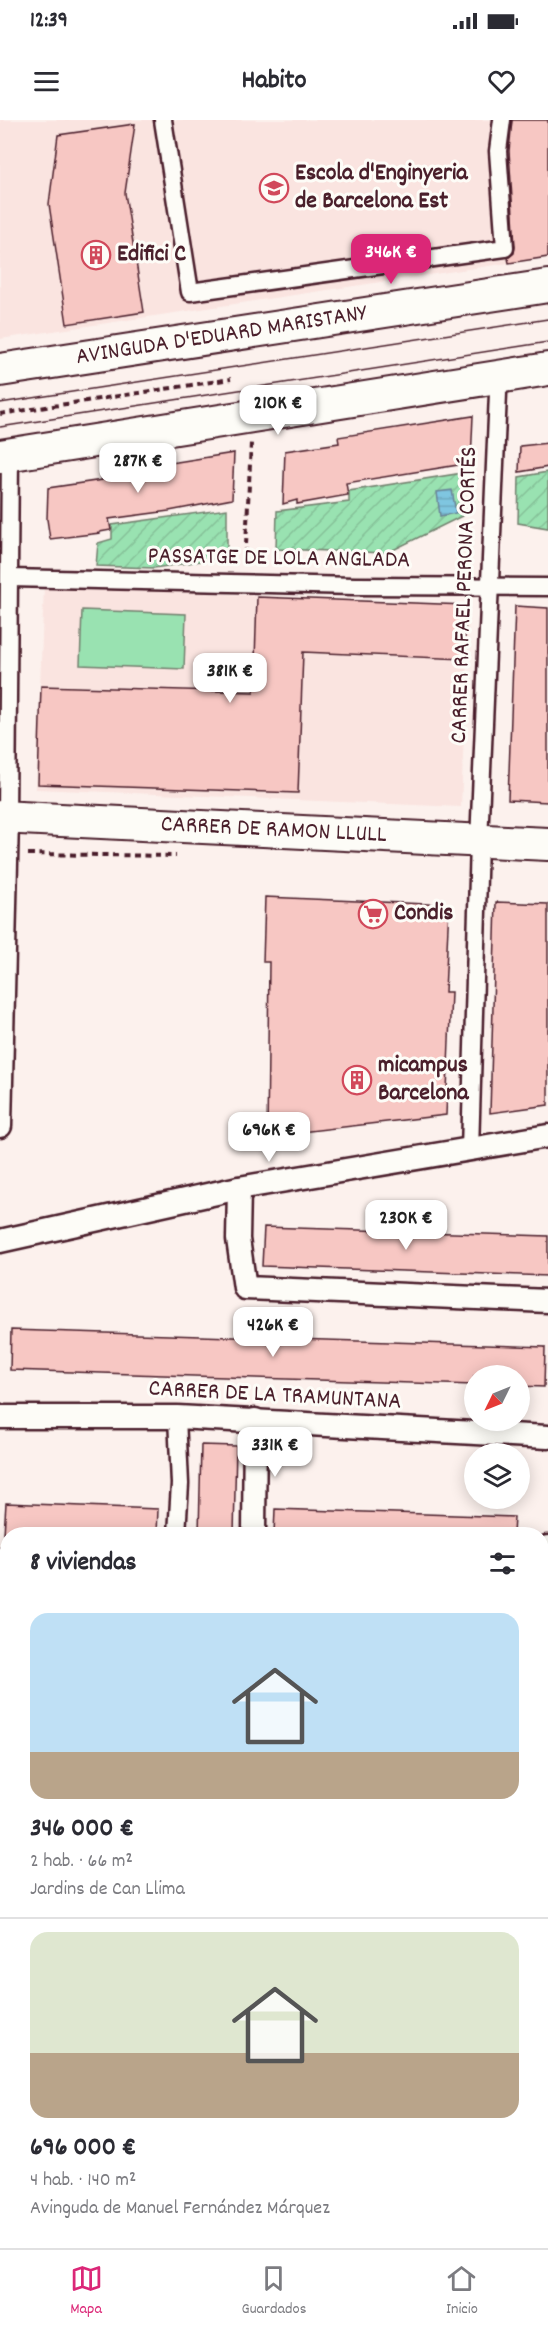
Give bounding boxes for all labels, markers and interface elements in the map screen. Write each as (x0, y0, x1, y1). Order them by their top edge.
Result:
text: 12:39 (30, 6, 68, 37)
text: Habito (241, 62, 307, 101)
icon: menu (30, 65, 63, 98)
icon: heart (485, 65, 518, 98)
place label: Escola d'Enginyeria de Barcelona Est (295, 157, 468, 219)
school or university icon: Escola d'Enginyeria de Barcelona Est (258, 172, 290, 204)
pin: 346K € (342, 234, 440, 285)
place label: Edifici C (117, 238, 186, 272)
building icon: Edifici C (80, 239, 112, 271)
text: 346K € (365, 239, 417, 267)
street label: AVINGUDA D'EDUARD MARISTANY (74, 297, 370, 375)
pin: 210K € (229, 385, 327, 436)
text: 210K € (254, 390, 303, 418)
pin: 287K € (89, 443, 187, 494)
street label: CARRER RAFAEL PERONA CORTÉS (443, 446, 487, 744)
text: 287K € (113, 448, 163, 476)
street label: PASSATGE DE LOLA ANGLADA (147, 540, 411, 578)
pin: 381K € (181, 653, 279, 704)
text: 381K € (207, 658, 253, 686)
street label: CARRER DE RAMON LLULL (160, 808, 388, 853)
place label: Condis (394, 897, 453, 931)
supermarket icon: Condis (357, 898, 389, 930)
place label: micampus Barcelona (378, 1049, 469, 1111)
building icon: micampus Barcelona (341, 1064, 373, 1096)
pin: 696K € (220, 1112, 318, 1163)
text: 696K € (242, 1117, 296, 1145)
pin: 230K € (357, 1200, 455, 1251)
text: 230K € (379, 1205, 433, 1233)
pin: 426K € (224, 1307, 322, 1358)
text: 426K € (247, 1312, 299, 1340)
north arrow (464, 1365, 530, 1431)
map controls (464, 1365, 530, 1509)
street label: CARRER DE LA TRAMUNTANA (148, 1372, 402, 1420)
pin: 331K € (226, 1427, 324, 1478)
text: 331K € (251, 1432, 299, 1460)
button: layers (464, 1443, 530, 1509)
text: 8 viviendas (30, 1545, 136, 1582)
icon: filters (486, 1547, 519, 1580)
icon: home (221, 1652, 329, 1760)
text: 346 000 € (30, 1811, 134, 1848)
text: 2 hab. · 66 m² (30, 1848, 133, 1876)
text: Jardins de Can Llima (30, 1876, 185, 1904)
icon: home (221, 1971, 329, 2079)
text: 696 000 € (30, 2130, 136, 2167)
text: 4 hab. · 140 m² (30, 2167, 136, 2195)
text: Avinguda de Manuel Fernández Márquez (30, 2195, 330, 2223)
tab: Mapa (70, 2262, 103, 2321)
tab: Guardados (242, 2262, 306, 2321)
tab: Inicio (445, 2262, 478, 2321)

